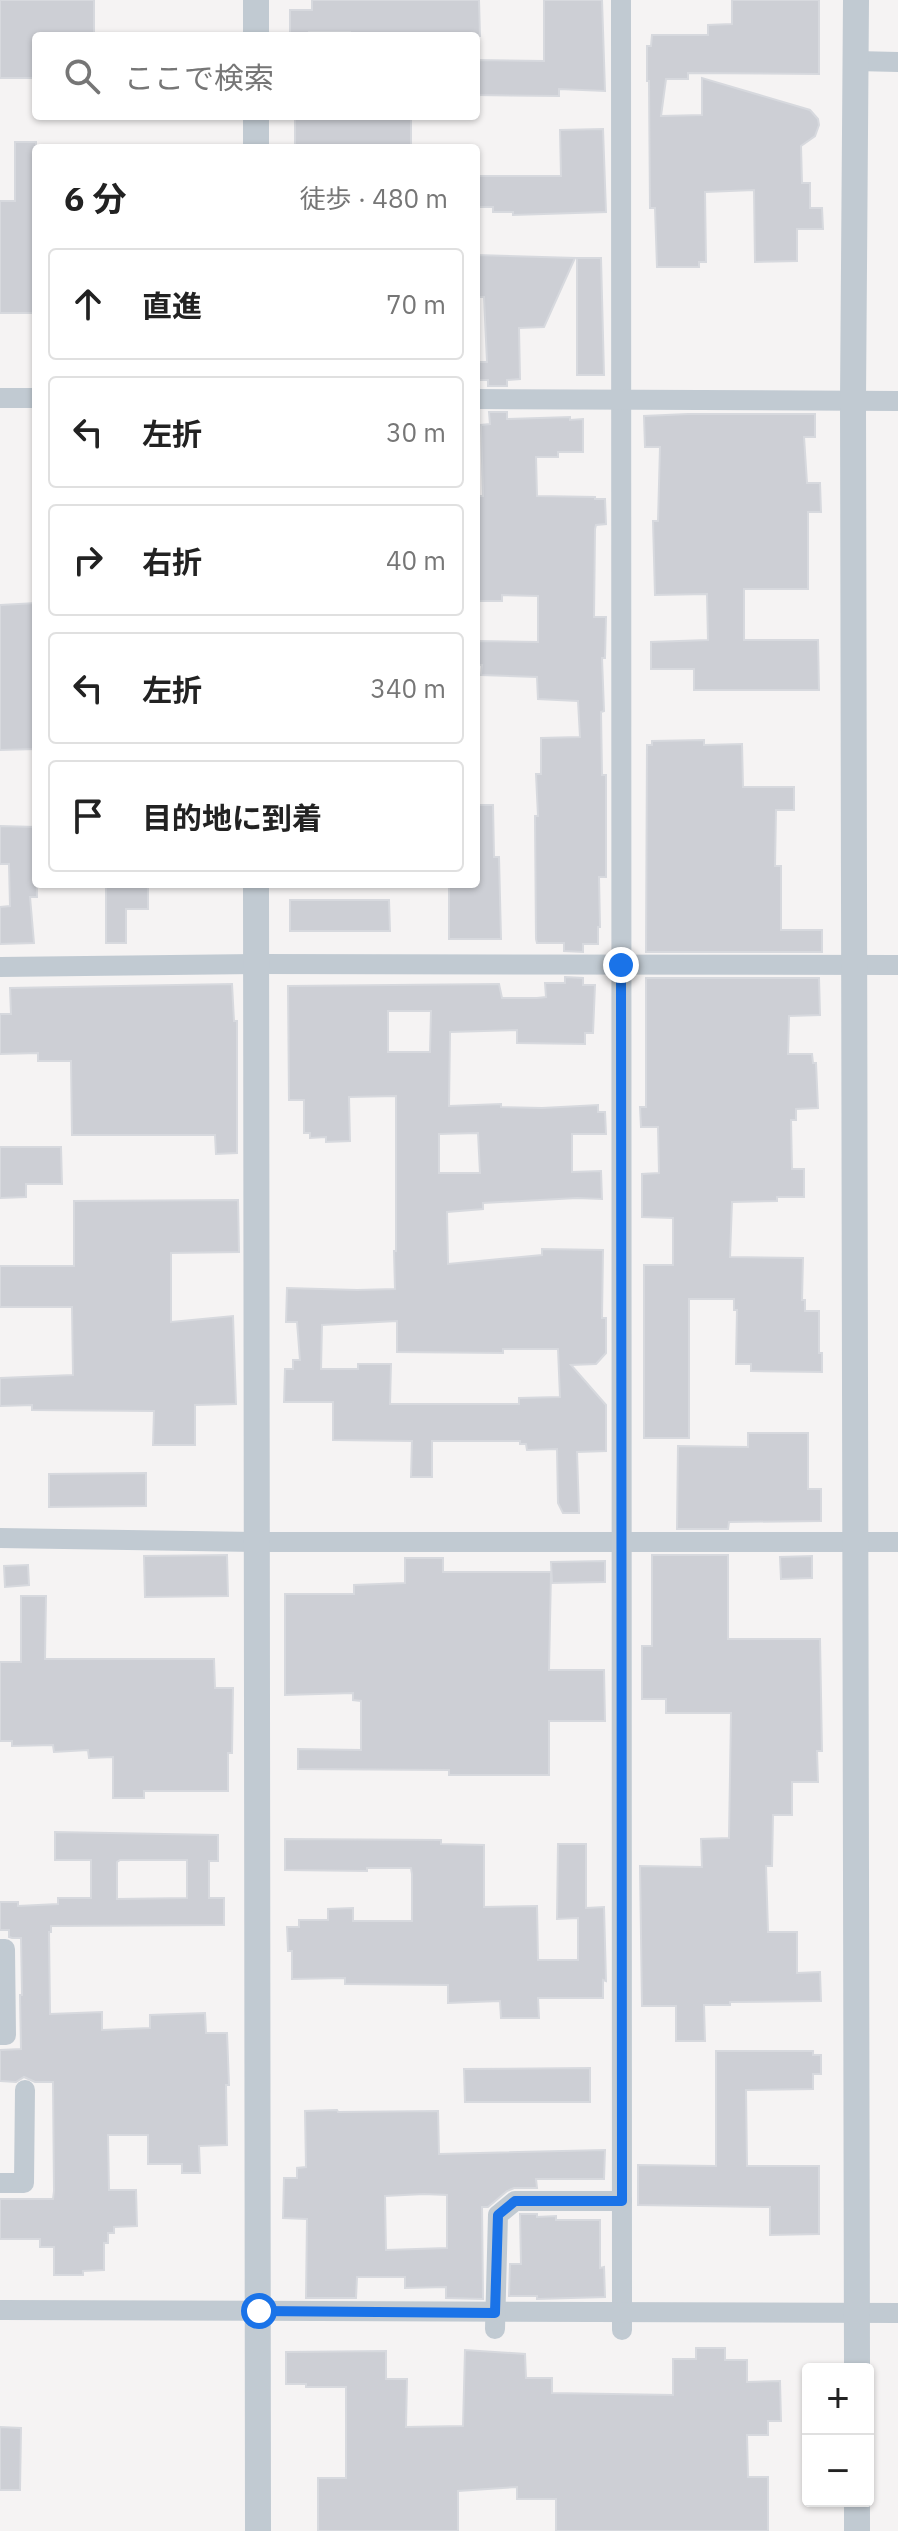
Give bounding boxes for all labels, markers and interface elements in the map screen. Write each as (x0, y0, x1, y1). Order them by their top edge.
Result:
search box (32, 32, 480, 120)
icon: search (60, 54, 104, 98)
text: ここで検索 (124, 58, 274, 97)
text: 6 分 (64, 176, 126, 220)
text: 徒歩 · 480 m (300, 181, 448, 215)
icon: ahead (66, 282, 110, 326)
text: 直進 (142, 286, 202, 325)
text: 70 m (386, 287, 446, 321)
icon: left (66, 410, 110, 454)
text: 左折 (142, 414, 202, 453)
text: 30 m (386, 415, 446, 449)
icon: right (66, 538, 110, 582)
text: 右折 (142, 542, 202, 581)
text: 40 m (386, 543, 446, 577)
icon: left (66, 666, 110, 710)
text: 左折 (142, 670, 202, 709)
text: 340 m (370, 671, 446, 705)
icon: arrive (66, 794, 110, 838)
text: 目的地に到着 (142, 798, 322, 837)
route end (603, 947, 639, 983)
route start (241, 2293, 277, 2329)
map controls (802, 2363, 874, 2507)
button: + (802, 2363, 874, 2435)
button: − (802, 2435, 874, 2507)

